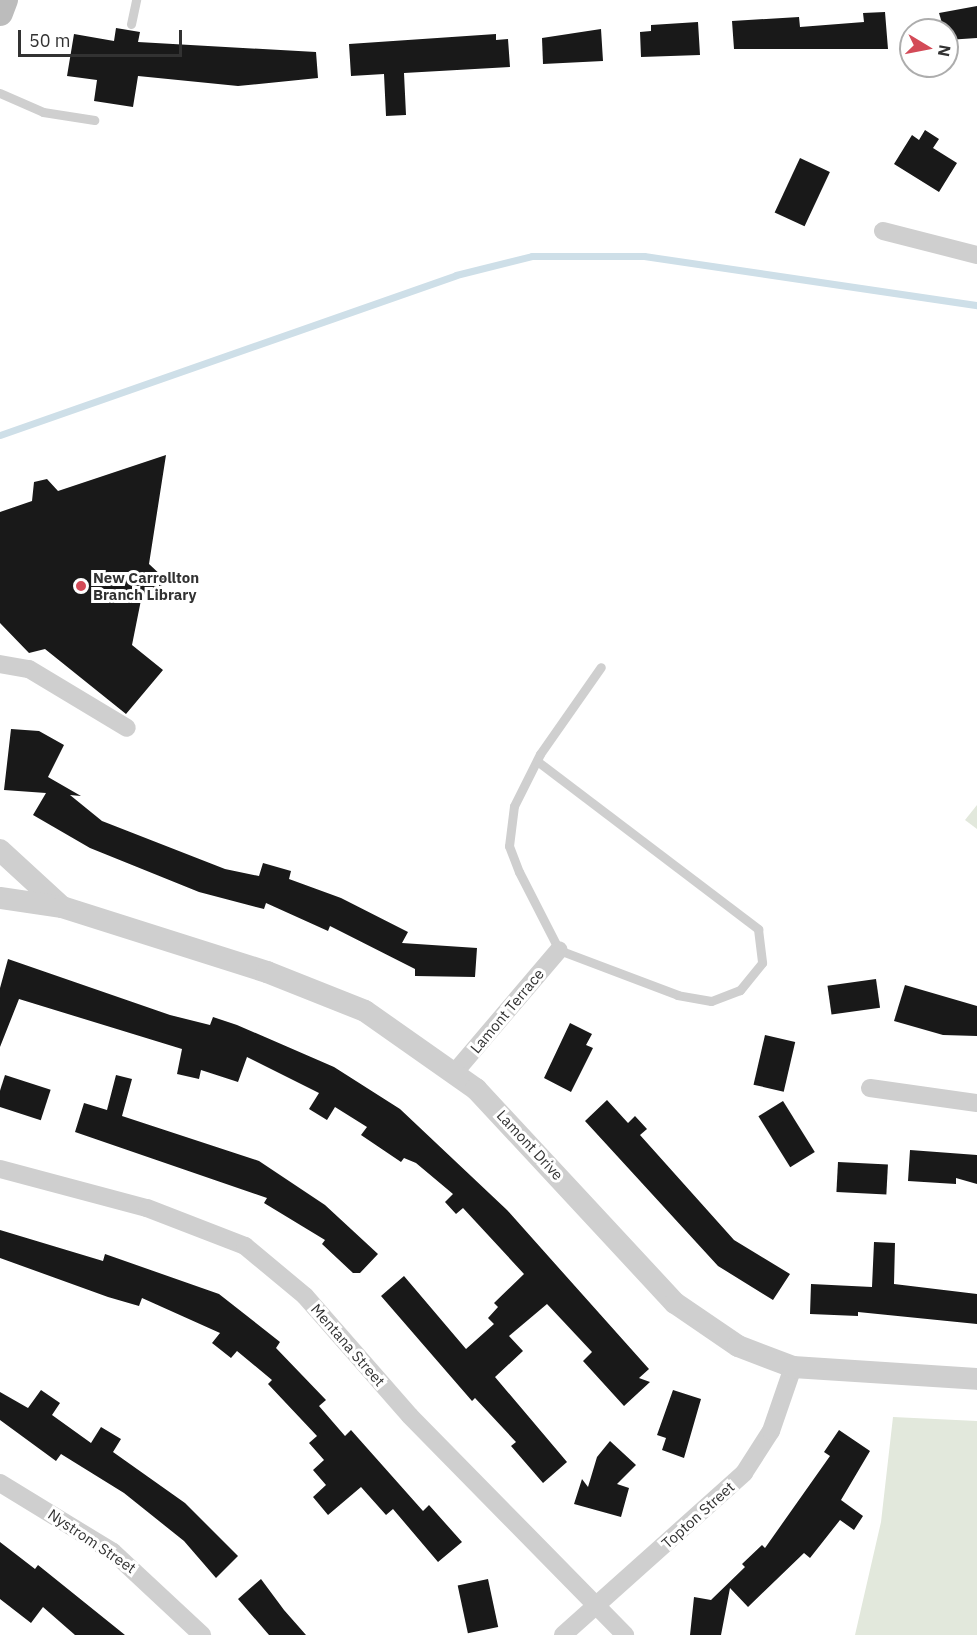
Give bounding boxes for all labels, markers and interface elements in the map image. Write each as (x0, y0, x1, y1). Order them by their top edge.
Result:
scale bar (21, 18, 184, 56)
north arrow (899, 18, 959, 78)
text: 50 m (29, 29, 71, 52)
text: N (934, 43, 956, 58)
place label: New Carrollton Branch Library (93, 568, 199, 603)
marker: New Carrollton Branch Library (74, 579, 88, 593)
street label: Lamont Terrace (466, 965, 548, 1057)
street label: Lamont Drive (493, 1106, 567, 1184)
street label: Mentana Street (307, 1300, 389, 1390)
street label: Topton Street (658, 1478, 738, 1552)
street label: Nystrom Street (45, 1505, 139, 1577)

